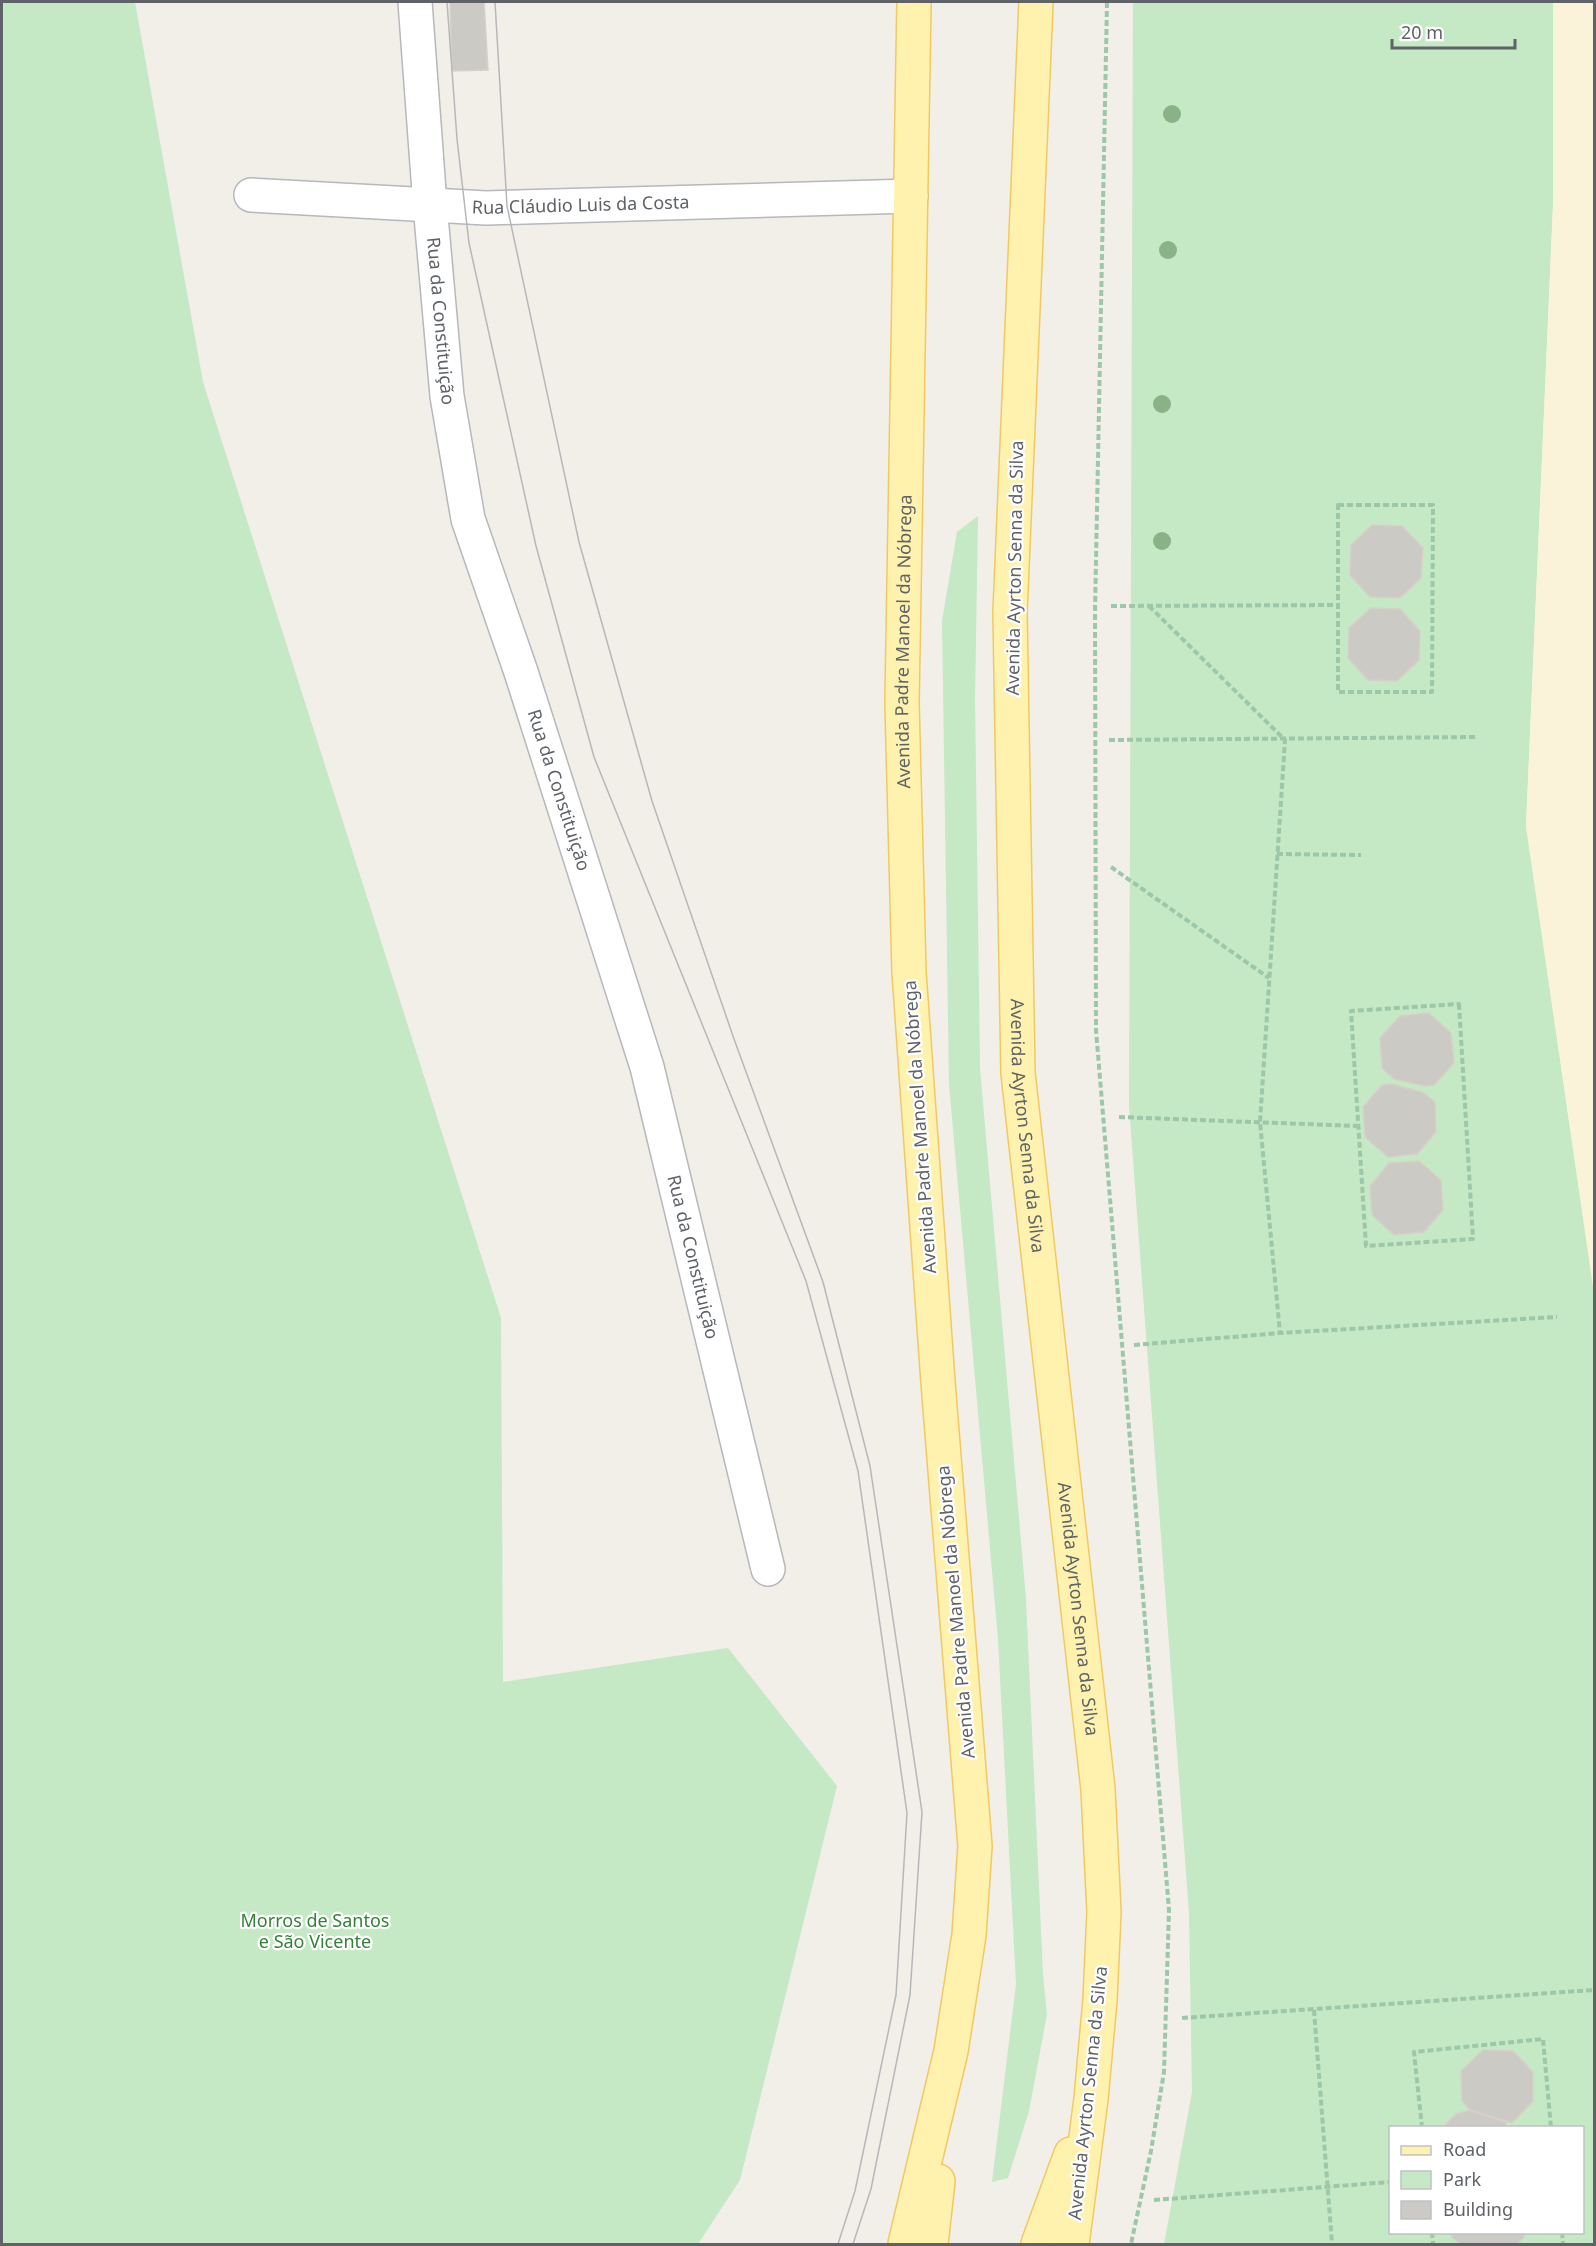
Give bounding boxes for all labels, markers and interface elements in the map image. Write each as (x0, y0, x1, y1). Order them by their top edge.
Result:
scale bar (1392, 12, 1515, 50)
text: 20 m (1401, 20, 1443, 44)
street label: Rua Cláudio Luis da Costa (471, 189, 690, 219)
street label: Rua da Constituição (422, 236, 461, 406)
street label: Avenida Ayrton Senna da Silva (1000, 440, 1028, 696)
street label: Avenida Padre Manoel da Nóbrega (889, 494, 917, 789)
street label: Rua da Constituição (523, 706, 597, 874)
street label: Avenida Padre Manoel da Nóbrega (897, 979, 941, 1275)
street label: Avenida Ayrton Senna da Silva (1006, 999, 1051, 1254)
street label: Rua da Constituição (662, 1172, 725, 1341)
street label: Avenida Padre Manoel da Nóbrega (930, 1465, 980, 1760)
street label: Avenida Ayrton Senna da Silva (1053, 1481, 1105, 1737)
park label: Morros de Santos e São Vicente (241, 1908, 389, 1953)
street label: Avenida Ayrton Senna da Silva (1062, 1965, 1112, 2221)
legend (1389, 2126, 1584, 2234)
text: Road (1443, 2137, 1486, 2161)
text: Park (1443, 2167, 1481, 2191)
text: Building (1443, 2197, 1513, 2221)

